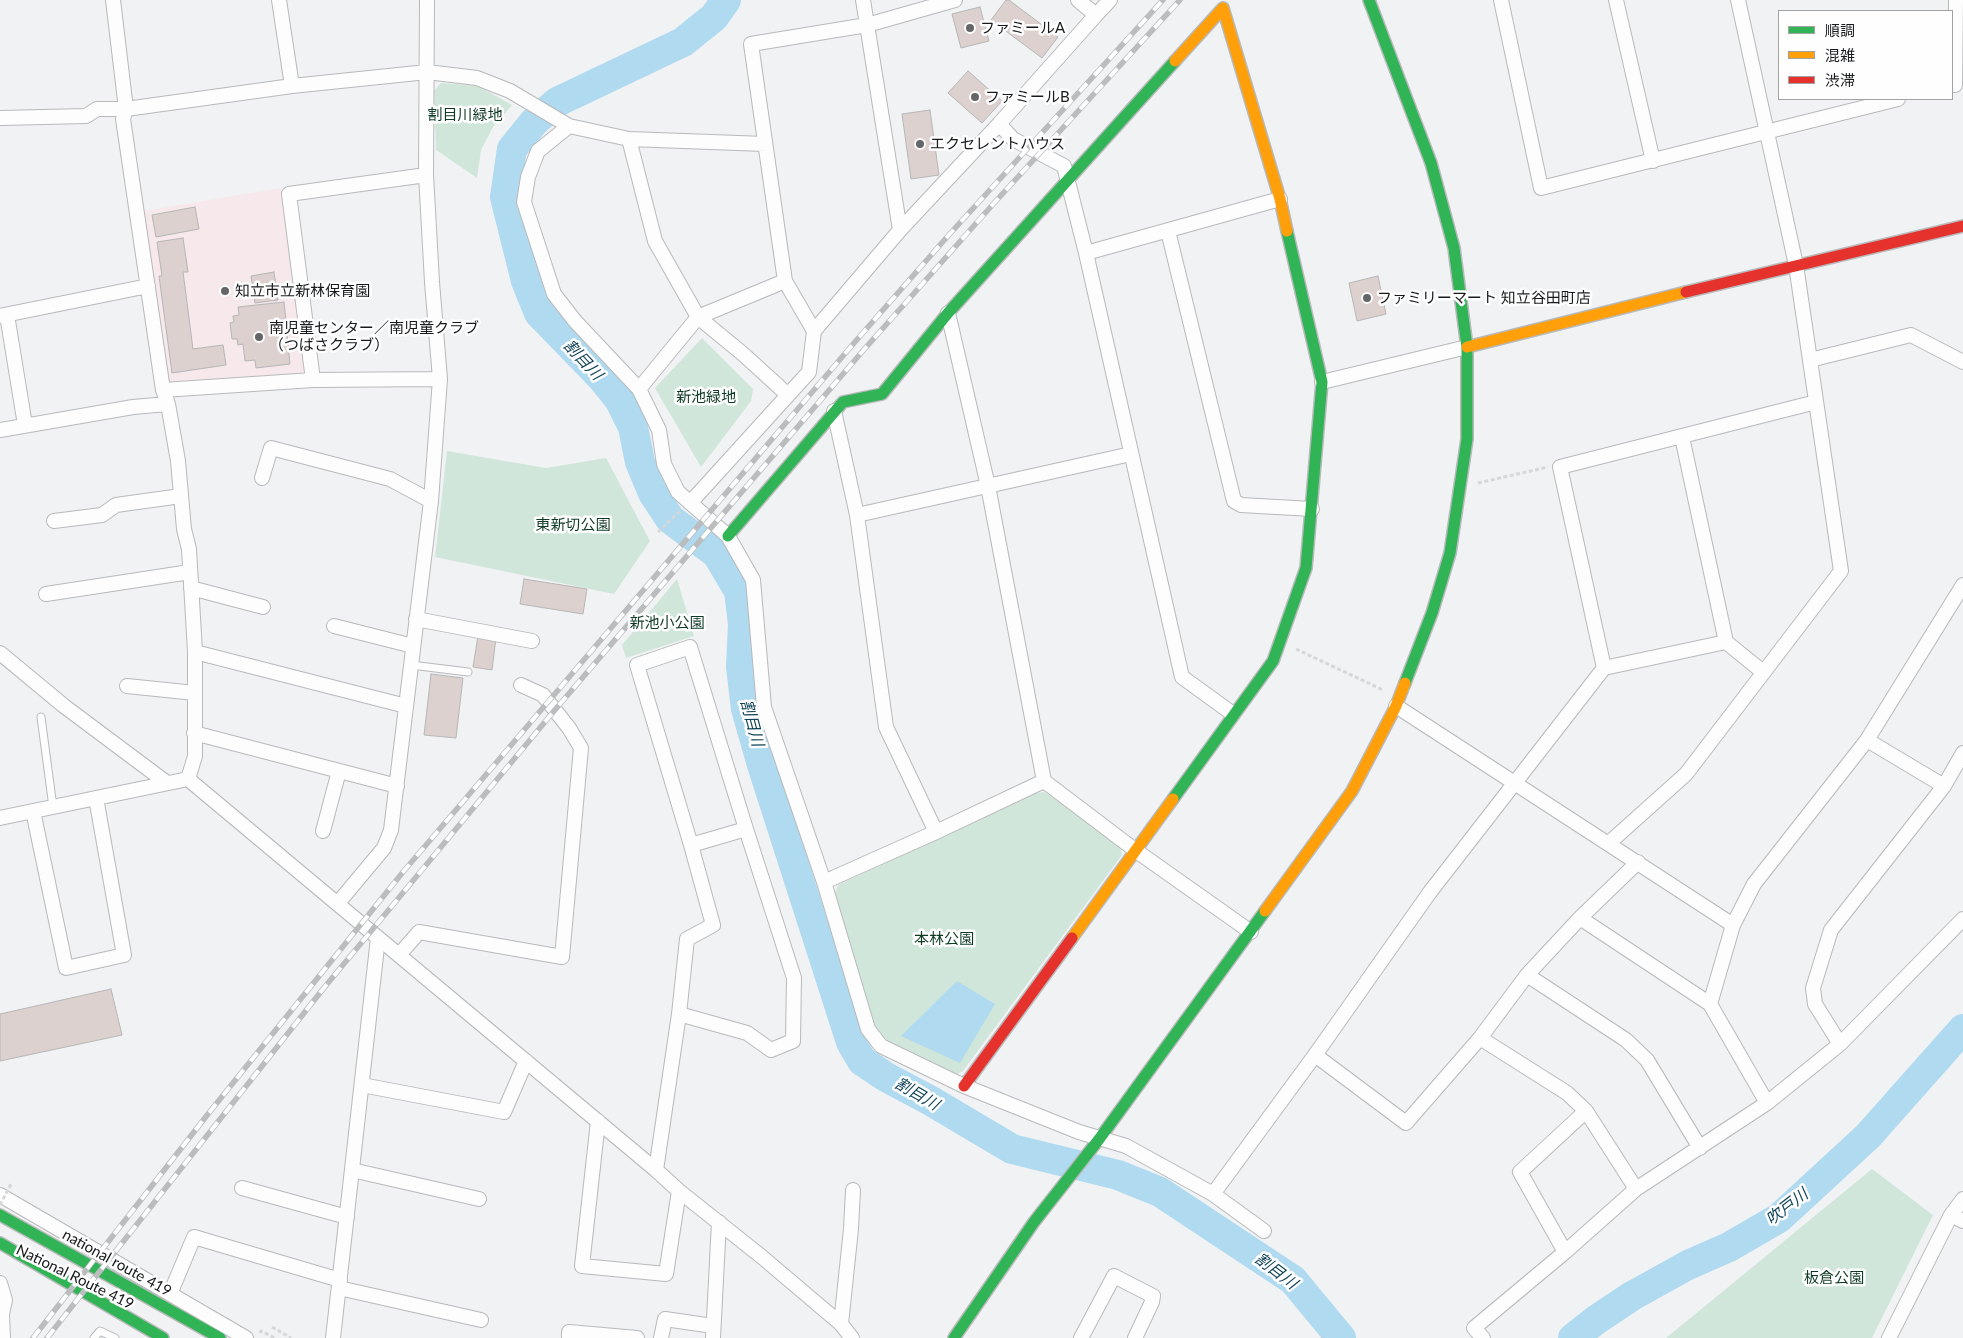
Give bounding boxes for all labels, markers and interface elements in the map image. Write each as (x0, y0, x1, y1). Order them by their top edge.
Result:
legend (1778, 10, 1953, 100)
place label: ファミールA (980, 19, 1065, 37)
text: 順調 (1825, 21, 1855, 39)
marker: ファミールA (964, 22, 976, 34)
text: 混雑 (1825, 46, 1855, 64)
text: 渋滞 (1825, 71, 1855, 89)
place label: ファミールB (985, 88, 1070, 106)
marker: ファミールB (969, 91, 981, 103)
park label: 割目川緑地 (428, 106, 502, 124)
place label: エクセレントハウス (930, 135, 1065, 153)
marker: エクセレントハウス (914, 138, 926, 150)
place label: 知立市立新林保育園 (235, 282, 370, 300)
marker: 知立市立新林保育園 (219, 285, 231, 297)
place label: ファミリーマート 知立谷田町店 (1377, 289, 1591, 307)
marker: ファミリーマート 知立谷田町店 (1361, 292, 1373, 304)
place label: 南児童センター／南児童クラブ （つばさクラブ） (269, 319, 479, 354)
marker: 南児童センター／南児童クラブ （つばさクラブ） (253, 331, 265, 343)
water label: 割目川 (560, 336, 606, 384)
park label: 新池緑地 (676, 388, 736, 406)
park label: 東新切公園 (536, 516, 610, 534)
park label: 新池小公園 (630, 614, 704, 632)
water label: 割目川 (737, 697, 767, 749)
park label: 本林公園 (914, 930, 974, 948)
water label: 割目川 (891, 1074, 943, 1114)
water label: 吹戸川 (1762, 1185, 1812, 1229)
street label: national route 419 (59, 1226, 175, 1300)
street label: National Route 419 (13, 1241, 137, 1313)
water label: 割目川 (1251, 1249, 1301, 1293)
park label: 板倉公園 (1804, 1269, 1864, 1287)

